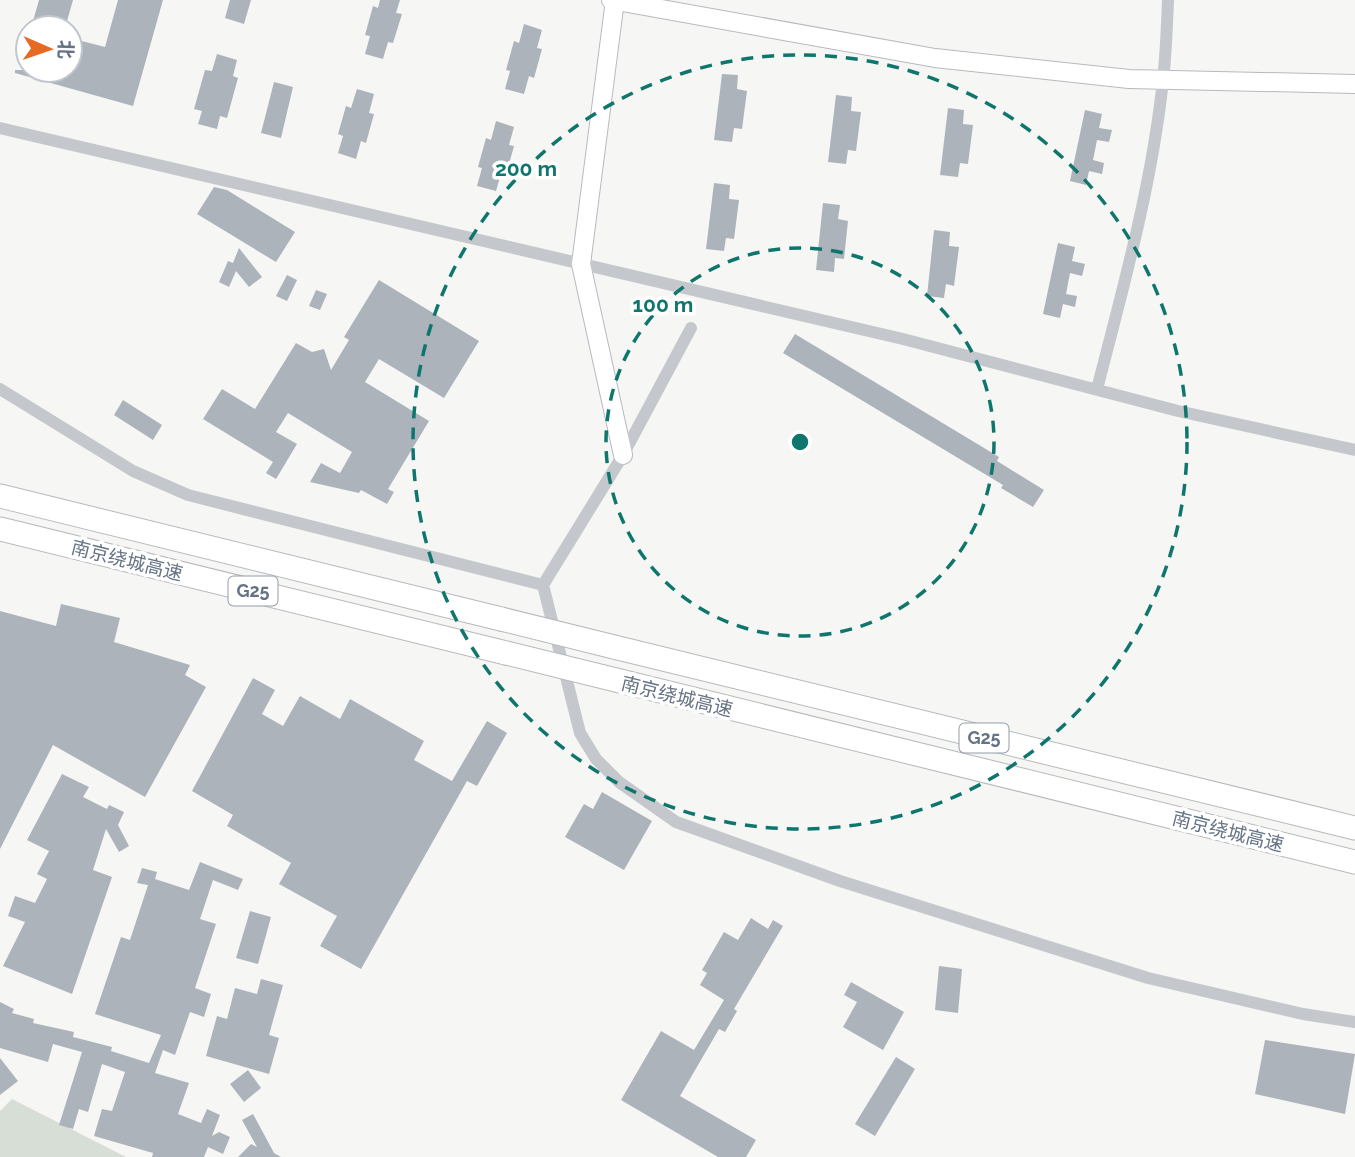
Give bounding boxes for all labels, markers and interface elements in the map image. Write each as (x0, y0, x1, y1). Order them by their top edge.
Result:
north arrow (14, 14, 84, 84)
text: 北 (55, 40, 77, 59)
text: 200 m (495, 156, 557, 181)
text: 100 m (633, 292, 693, 317)
centre of rings (788, 430, 812, 454)
street label: 南京绕城高速 (69, 536, 185, 584)
road number: G25 (229, 576, 278, 606)
street label: 南京绕城高速 (619, 672, 735, 720)
road number: G25 (960, 724, 1009, 752)
street label: 南京绕城高速 (1170, 807, 1286, 855)

